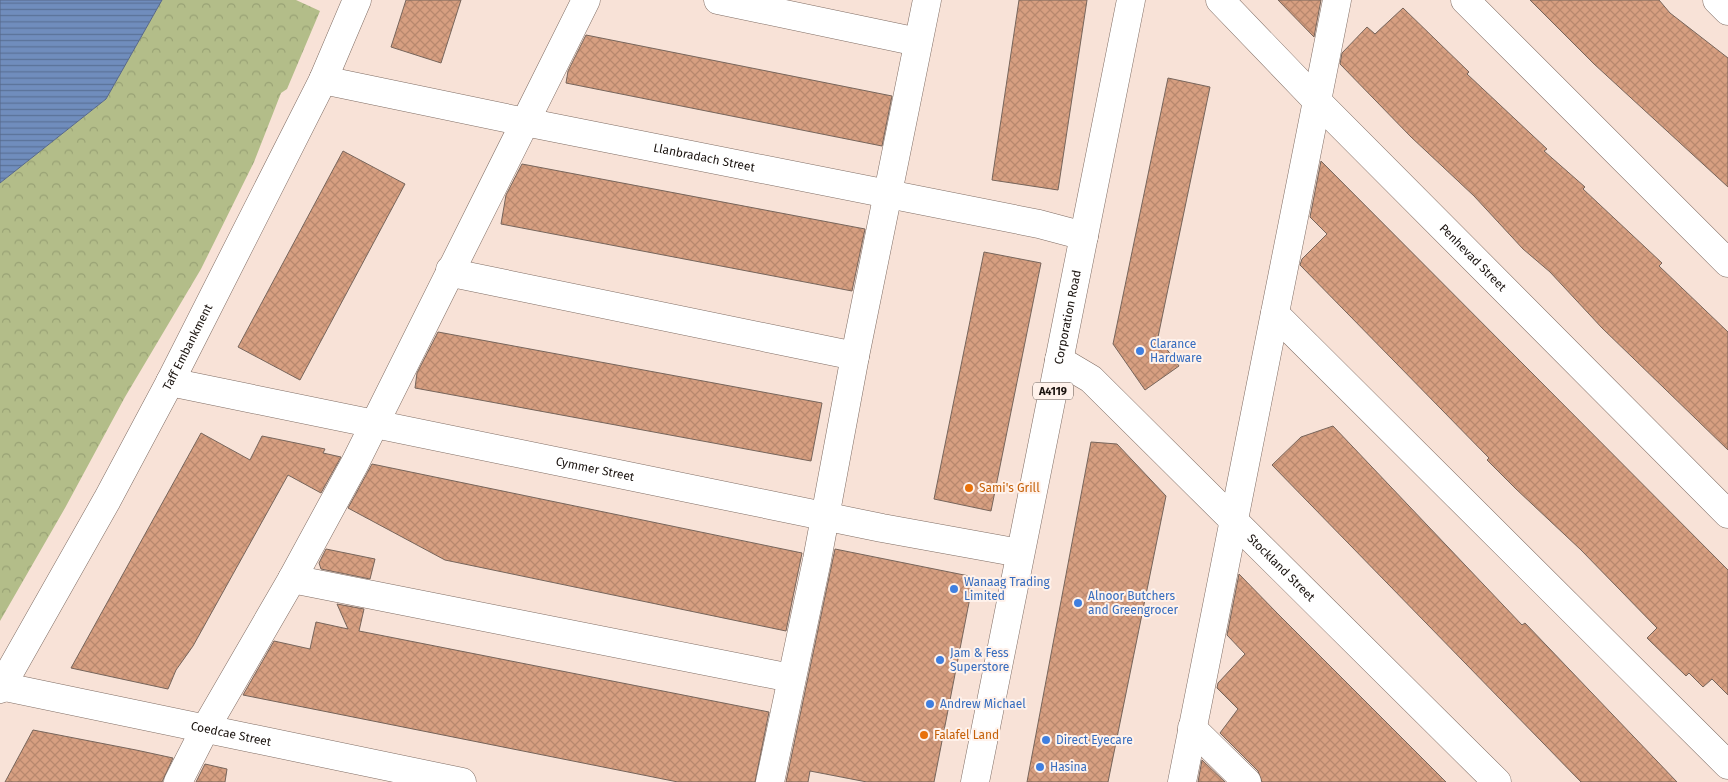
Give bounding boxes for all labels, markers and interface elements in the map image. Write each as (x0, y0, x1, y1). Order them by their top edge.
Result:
street label: Llanbradach Street (652, 141, 757, 175)
street label: Penhevad Street (1437, 221, 1510, 295)
street label: Corporation Road (1052, 269, 1084, 365)
street label: Taff Embankment (160, 301, 216, 393)
place label: Clarance Hardware (1150, 337, 1202, 365)
marker: Clarance Hardware (1134, 345, 1146, 357)
road number: A4119 (1033, 382, 1073, 400)
street label: Cymmer Street (555, 454, 636, 484)
place label: Sami's Grill (979, 481, 1040, 495)
marker: Sami's Grill (963, 482, 975, 494)
street label: Stockland Street (1244, 531, 1318, 605)
place label: Wanaag Trading Limited (964, 575, 1051, 603)
marker: Wanaag Trading Limited (948, 583, 960, 595)
place label: Alnoor Butchers and Greengrocer (1088, 589, 1178, 617)
marker: Alnoor Butchers and Greengrocer (1072, 597, 1084, 609)
place label: Jam & Fess Superstore (950, 646, 1009, 674)
marker: Jam & Fess Superstore (934, 654, 946, 666)
place label: Andrew Michael (940, 697, 1026, 711)
marker: Andrew Michael (924, 698, 936, 710)
street label: Coedcae Street (190, 719, 273, 749)
place label: Falafel Land (934, 728, 999, 742)
marker: Falafel Land (918, 729, 930, 741)
place label: Direct Eyecare (1056, 733, 1133, 747)
marker: Direct Eyecare (1040, 734, 1052, 746)
place label: Hasina (1050, 760, 1087, 774)
marker: Hasina (1034, 761, 1046, 773)

